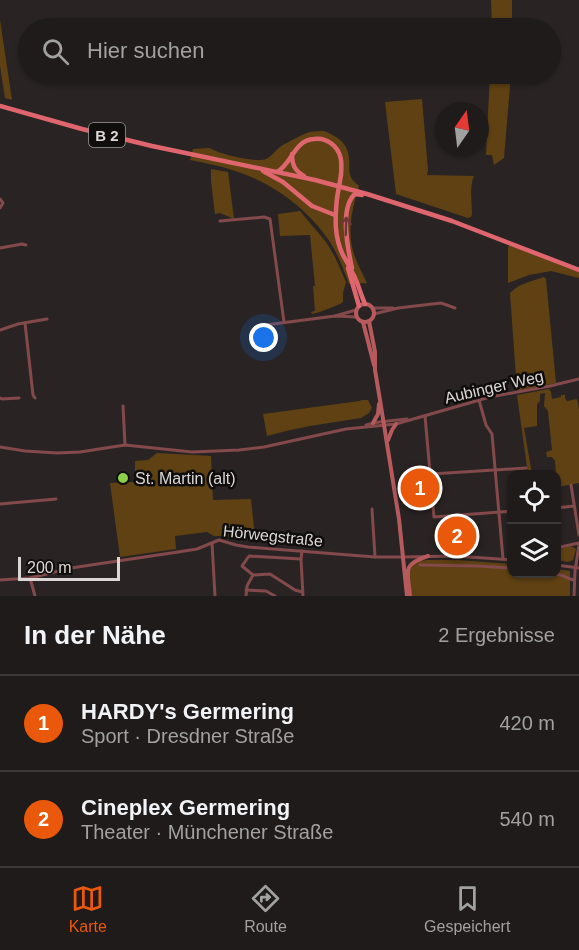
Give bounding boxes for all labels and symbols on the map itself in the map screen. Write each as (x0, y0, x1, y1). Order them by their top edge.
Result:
north arrow (435, 102, 489, 156)
road number: B 2 (89, 123, 125, 147)
one-way arrow (341, 217, 352, 237)
your location (249, 323, 278, 352)
street label: Aubinger Weg (443, 367, 545, 407)
pin: 1 (400, 466, 440, 510)
place label: St. Martin (alt) (135, 470, 235, 487)
marker: St. Martin (alt) (116, 471, 130, 485)
pin: 2 (438, 514, 476, 558)
street label: Hörwegstraße (222, 522, 324, 550)
scale bar (18, 554, 120, 582)

